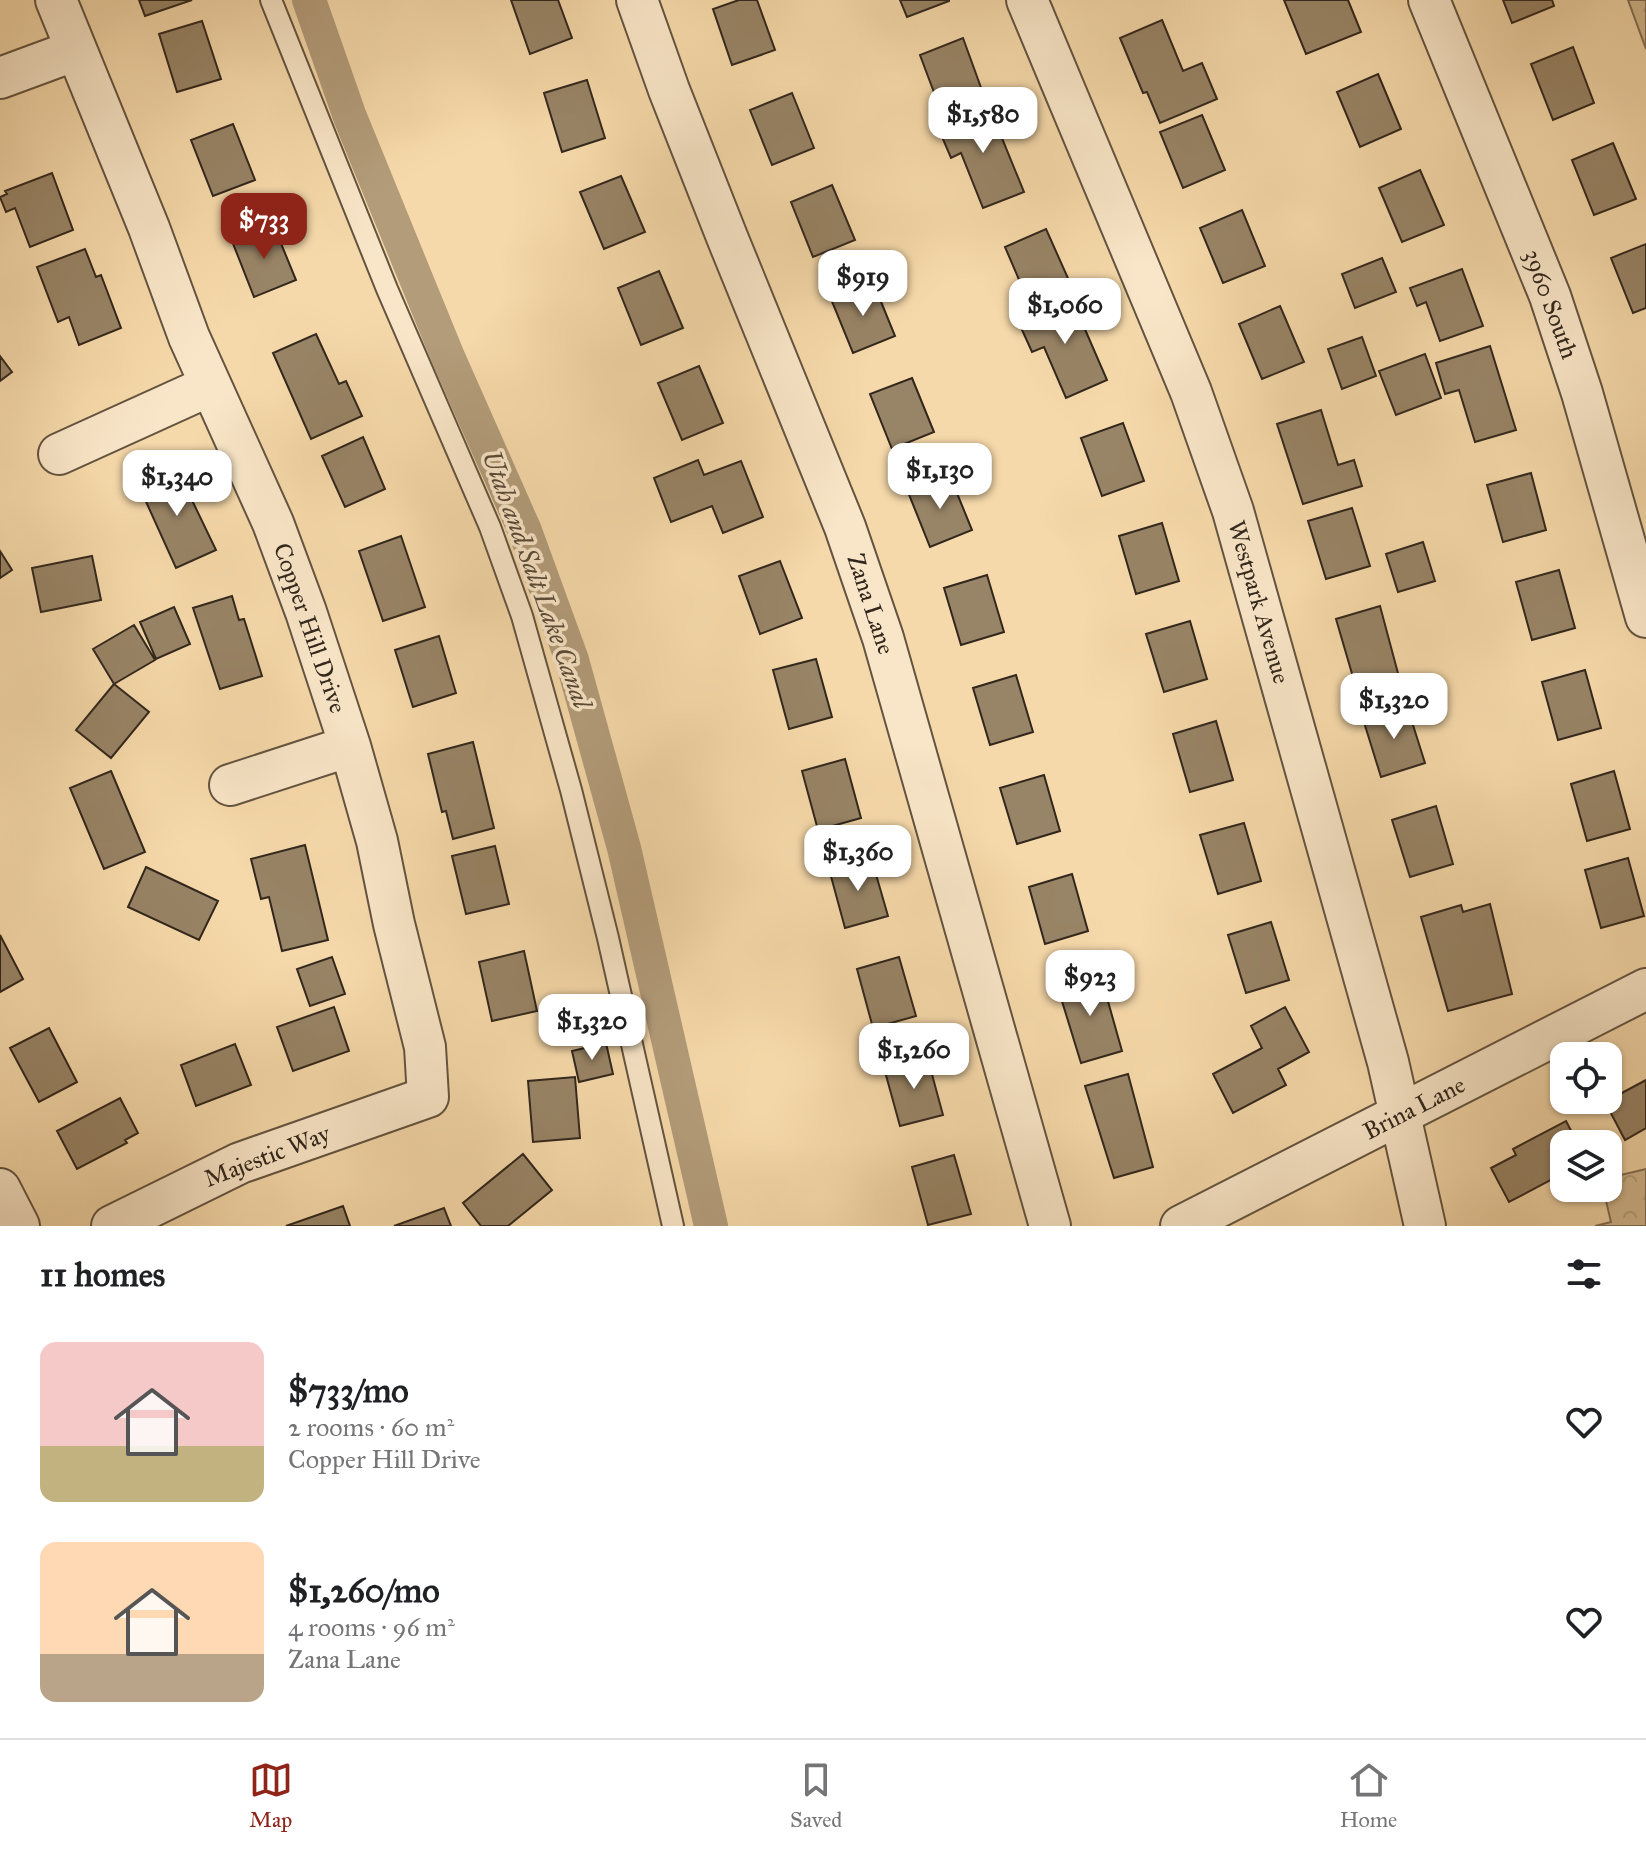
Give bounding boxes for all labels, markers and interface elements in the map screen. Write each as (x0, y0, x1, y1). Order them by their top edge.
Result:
pin: $1,580 (918, 87, 1048, 155)
text: $1,580 (946, 97, 1020, 129)
pin: $733 (217, 193, 311, 261)
text: $733 (239, 203, 289, 235)
street label: 3960 South (1517, 245, 1585, 363)
pin: $919 (816, 250, 910, 318)
text: $919 (836, 260, 890, 292)
pin: $1,060 (1000, 278, 1130, 346)
text: $1,060 (1027, 288, 1103, 320)
pin: $1,130 (875, 443, 1005, 511)
water label: Utah and Salt Lake Canal (475, 446, 599, 714)
pin: $1,340 (112, 450, 242, 518)
text: $1,130 (906, 453, 974, 485)
text: $1,340 (141, 460, 213, 492)
street label: Westpark Avenue (1221, 517, 1297, 687)
street label: Copper Hill Drive (267, 539, 353, 717)
street label: Zana Lane (841, 550, 901, 658)
pin: $1,320 (1329, 673, 1459, 741)
text: $1,320 (1359, 683, 1429, 715)
pin: $1,360 (793, 825, 923, 893)
text: $1,360 (822, 835, 894, 867)
pin: $923 (1043, 950, 1137, 1018)
text: $923 (1064, 960, 1116, 992)
pin: $1,320 (527, 994, 657, 1062)
text: $1,320 (557, 1004, 627, 1036)
pin: $1,260 (849, 1023, 979, 1091)
text: $1,260 (877, 1033, 951, 1065)
map controls (1550, 1042, 1622, 1202)
button: locate (1550, 1042, 1622, 1114)
street label: Brina Lane (1358, 1070, 1470, 1146)
street label: Majestic Way (200, 1118, 335, 1194)
button: layers (1550, 1130, 1622, 1202)
icon: filters (1562, 1252, 1606, 1296)
text: 11 homes (40, 1254, 165, 1295)
text: $733/mo (288, 1370, 409, 1411)
icon: home (104, 1374, 200, 1470)
icon: heart (1562, 1400, 1606, 1444)
text: 2 rooms · 60 m² (288, 1411, 454, 1443)
text: Copper Hill Drive (288, 1443, 481, 1475)
text: $1,260/mo (288, 1570, 440, 1611)
icon: home (104, 1574, 200, 1670)
icon: heart (1562, 1600, 1606, 1644)
text: 4 rooms · 96 m² (288, 1611, 455, 1643)
text: Zana Lane (288, 1643, 401, 1675)
tab: Map (249, 1758, 293, 1833)
tab: Saved (790, 1758, 842, 1833)
tab: Home (1340, 1758, 1397, 1833)

